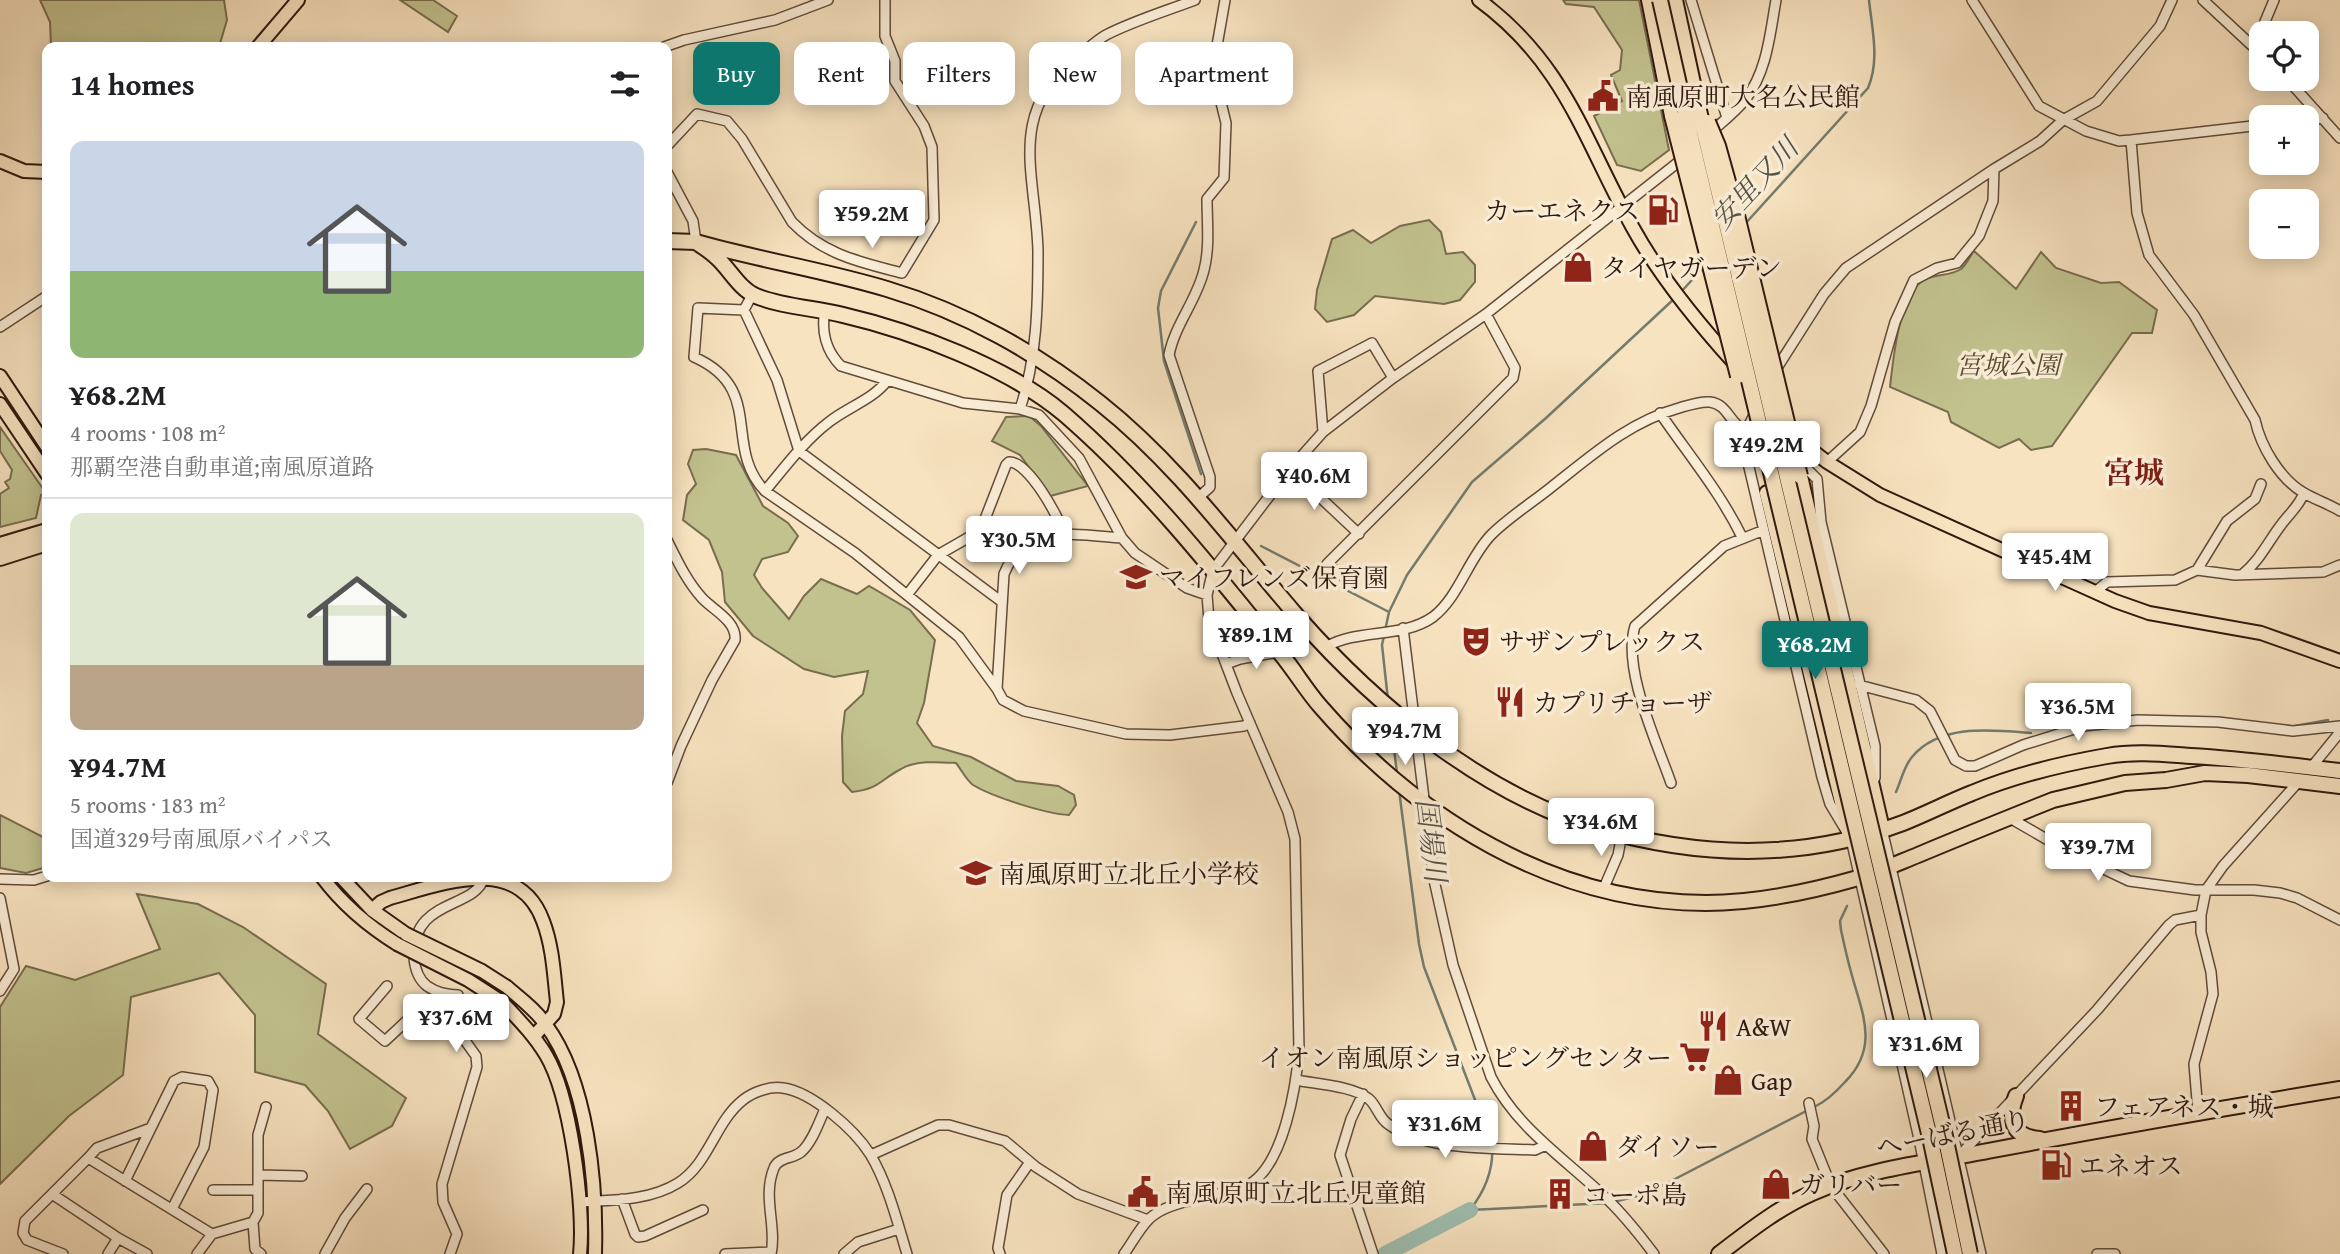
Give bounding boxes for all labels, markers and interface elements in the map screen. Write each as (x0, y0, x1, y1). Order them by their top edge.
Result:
map controls (2249, 21, 2319, 259)
button: locate (2249, 21, 2319, 91)
chip: Buy (693, 42, 780, 105)
chip: Rent (794, 42, 889, 105)
chip: Filters (903, 42, 1015, 105)
chip: New (1029, 42, 1121, 105)
chip: Apartment (1135, 42, 1293, 105)
text: 14 homes (70, 62, 195, 106)
icon: filters (606, 65, 644, 103)
place label: 南風原町大名公民館 (1626, 77, 1860, 116)
public building icon: 南風原町大名公民館 (1586, 79, 1620, 113)
button: + (2249, 105, 2319, 175)
water label: 安里又川 (1701, 126, 1809, 238)
icon: home (294, 186, 420, 312)
button: − (2249, 189, 2319, 259)
pin: ¥59.2M (815, 190, 929, 250)
place label: カーエネクス (1484, 191, 1640, 230)
fuel station icon: カーエネクス (1646, 193, 1680, 227)
text: ¥59.2M (835, 196, 909, 229)
place label: タイヤガーデン (1601, 248, 1782, 287)
shop icon: タイヤガーデン (1561, 250, 1595, 284)
park label: 宮城公園 (1956, 345, 2064, 384)
text: ¥68.2M (70, 372, 166, 416)
text: 4 rooms · 108 m² (70, 416, 225, 449)
pin: ¥49.2M (1710, 421, 1824, 481)
text: ¥49.2M (1730, 427, 1804, 460)
text: 那覇空港自動車道;南風原道路 (70, 450, 375, 483)
district label: 宮城 (2104, 450, 2164, 494)
pin: ¥40.6M (1257, 452, 1371, 512)
text: ¥40.6M (1277, 458, 1351, 491)
pin: ¥30.5M (962, 516, 1076, 576)
text: ¥30.5M (982, 522, 1056, 555)
pin: ¥45.4M (1998, 534, 2112, 593)
text: ¥45.4M (2018, 539, 2092, 572)
icon: home (294, 558, 420, 684)
place label: マイフレンズ保育園 (1159, 558, 1389, 597)
school or university icon: マイフレンズ保育園 (1119, 560, 1153, 594)
pin: ¥89.1M (1199, 612, 1313, 671)
text: ¥89.1M (1219, 617, 1293, 650)
place label: サザンプレックス (1499, 622, 1705, 661)
pin: ¥68.2M (1758, 622, 1872, 681)
theatre icon: サザンプレックス (1459, 624, 1493, 658)
text: ¥68.2M (1778, 627, 1852, 660)
place label: カプリチョーザ (1533, 683, 1713, 722)
pin: ¥36.5M (2021, 684, 2135, 743)
restaurant icon: カプリチョーザ (1493, 685, 1527, 719)
text: ¥36.5M (2041, 689, 2115, 722)
pin: ¥94.7M (1348, 708, 1462, 767)
text: ¥94.7M (1368, 713, 1442, 746)
text: ¥94.7M (70, 744, 166, 788)
text: 5 rooms · 183 m² (70, 788, 225, 821)
water label: 国場川 (1407, 796, 1458, 887)
pin: ¥34.6M (1544, 798, 1658, 858)
text: ¥34.6M (1564, 804, 1638, 837)
text: 国道329号南風原バイパス (70, 822, 333, 855)
pin: ¥39.7M (2041, 824, 2155, 883)
text: ¥39.7M (2061, 829, 2135, 862)
place label: 南風原町立北丘小学校 (999, 854, 1259, 893)
school or university icon: 南風原町立北丘小学校 (959, 856, 993, 890)
pin: ¥37.6M (399, 995, 513, 1054)
text: ¥37.6M (419, 1000, 493, 1033)
place label: A&W (1736, 1007, 1791, 1046)
restaurant icon: A&W (1696, 1009, 1730, 1043)
pin: ¥31.6M (1869, 1020, 1983, 1080)
text: ¥31.6M (1889, 1026, 1963, 1059)
place label: イオン南風原ショッピングセンター (1259, 1038, 1672, 1077)
supermarket icon: イオン南風原ショッピングセンター (1678, 1040, 1712, 1074)
place label: Gap (1751, 1061, 1793, 1100)
shop icon: Gap (1711, 1063, 1745, 1097)
place label: フェアネス・城 (2094, 1087, 2274, 1126)
building icon: フェアネス・城 (2054, 1089, 2088, 1123)
street label: へーばる通り (1873, 1099, 2033, 1167)
pin: ¥31.6M (1388, 1100, 1502, 1160)
text: ¥31.6M (1408, 1106, 1482, 1139)
place label: ダイソー (1616, 1127, 1719, 1166)
shop icon: ダイソー (1576, 1129, 1610, 1163)
place label: エネオス (2079, 1146, 2183, 1185)
fuel station icon: エネオス (2039, 1148, 2073, 1182)
place label: ガリバー (1799, 1165, 1902, 1204)
shop icon: ガリバー (1759, 1167, 1793, 1201)
place label: 南風原町立北丘児童館 (1166, 1173, 1426, 1212)
public building icon: 南風原町立北丘児童館 (1126, 1175, 1160, 1209)
place label: コーポ島 (1583, 1175, 1687, 1214)
building icon: コーポ島 (1543, 1177, 1577, 1211)

